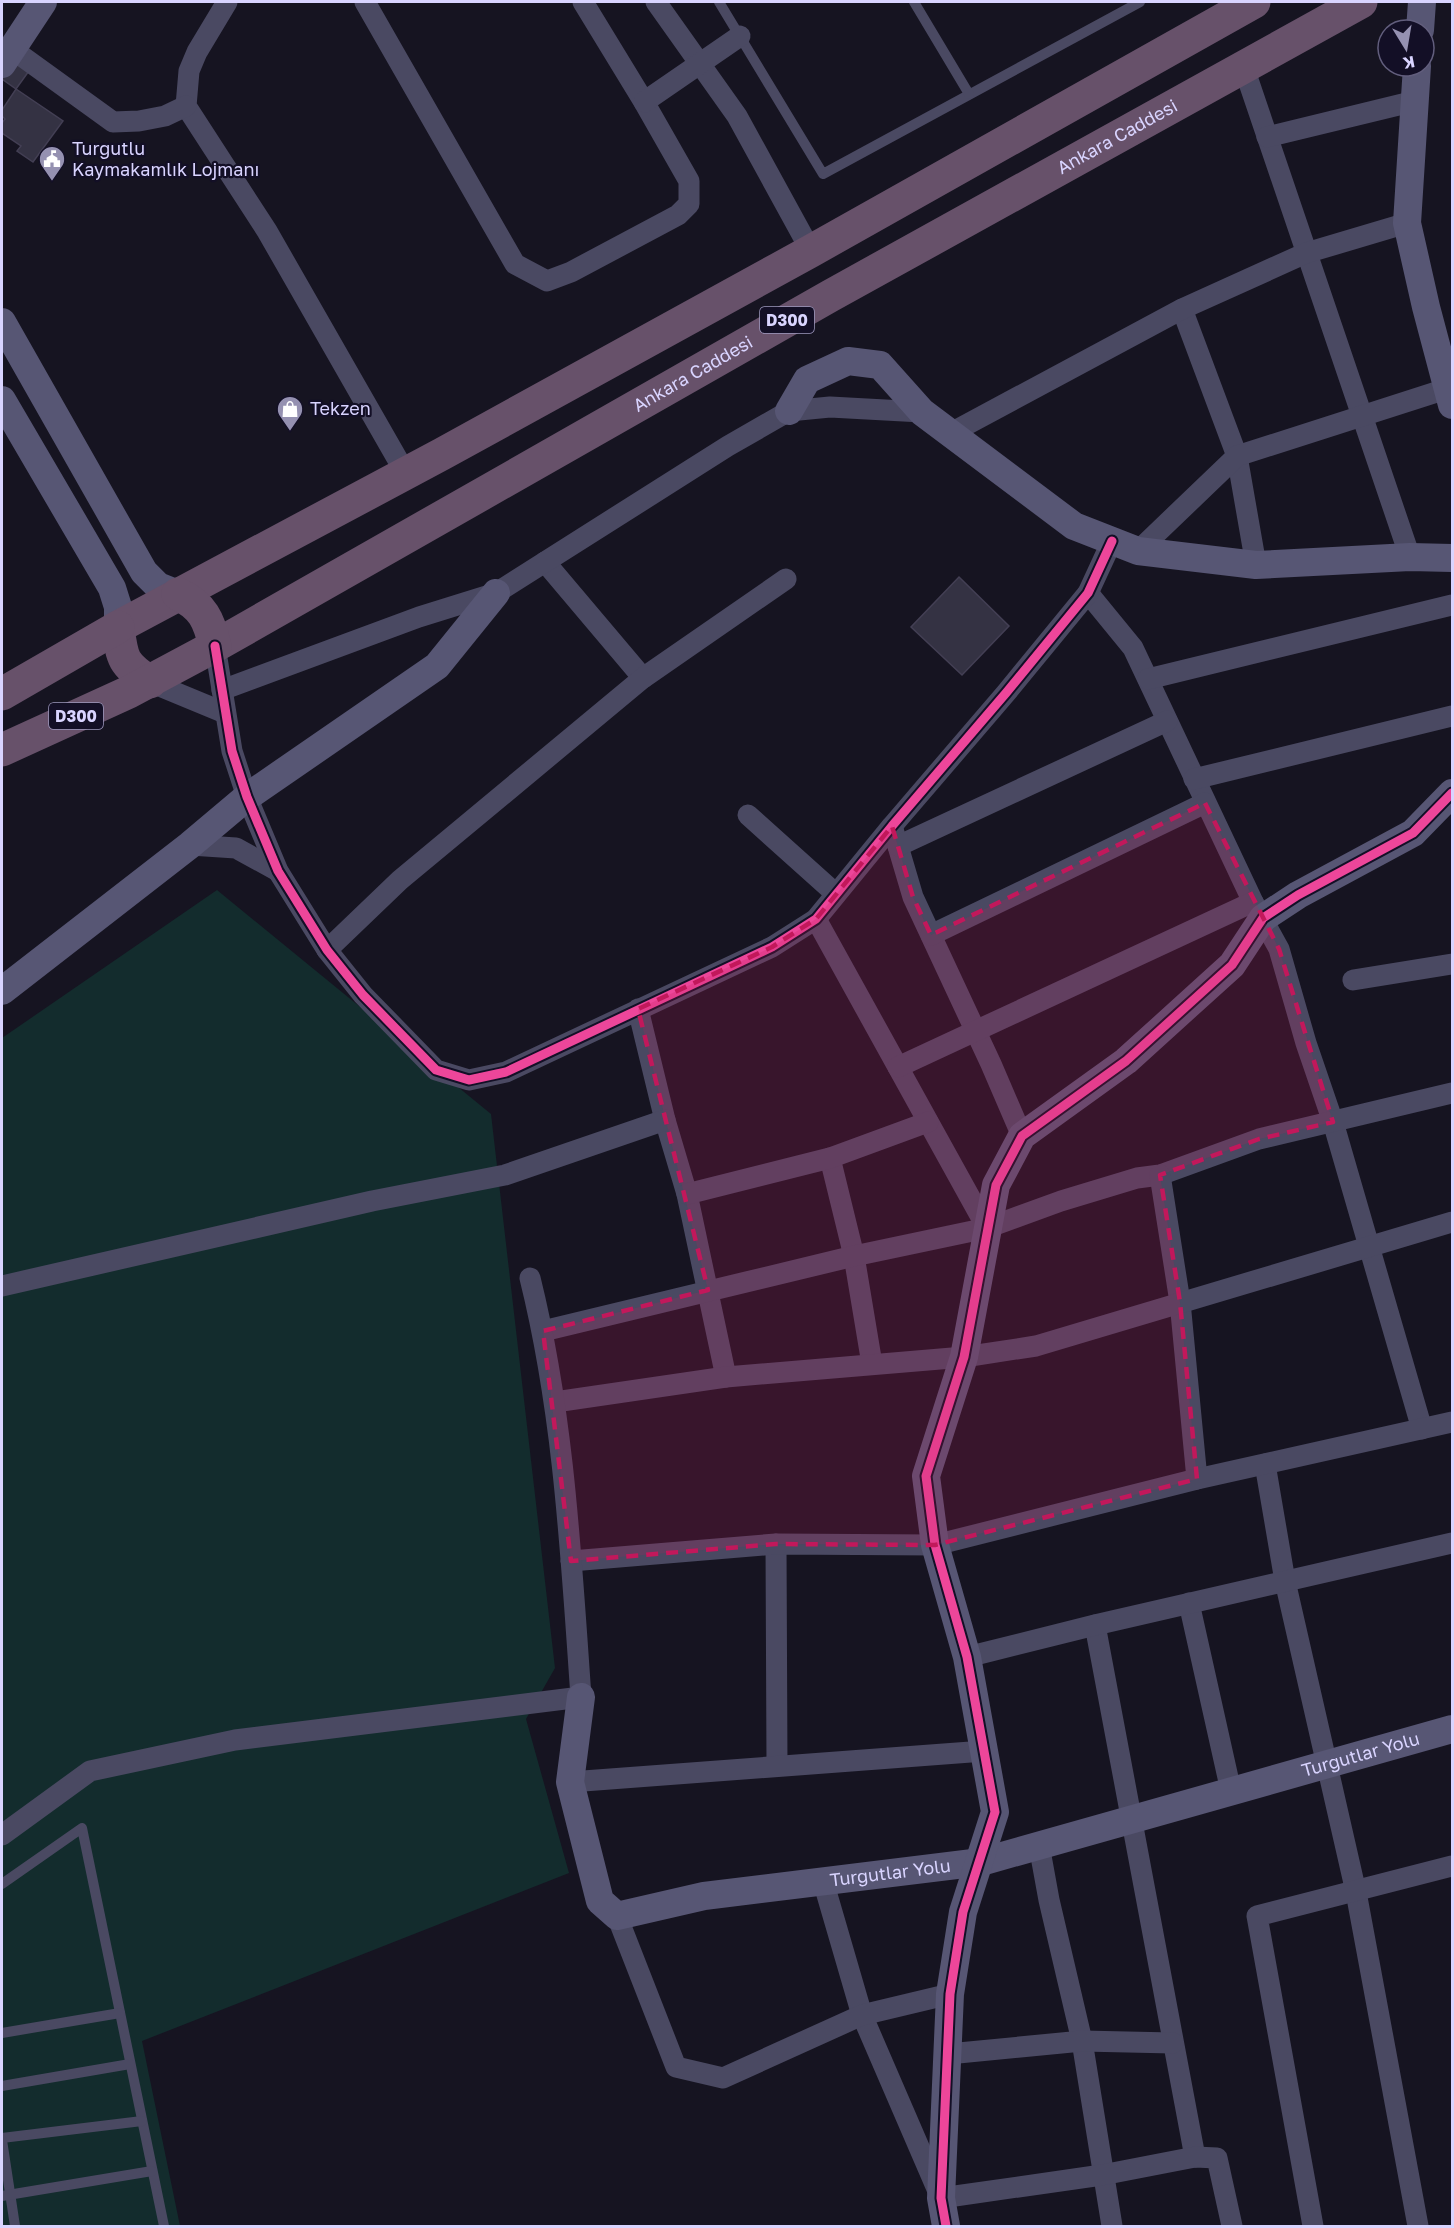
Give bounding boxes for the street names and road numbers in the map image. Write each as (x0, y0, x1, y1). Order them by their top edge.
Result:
street label: Ankara Caddesi (1053, 94, 1181, 178)
road number: D300 (760, 307, 814, 333)
street label: Ankara Caddesi (629, 330, 756, 416)
road number: D300 (49, 703, 103, 729)
street label: Turgutlar Yolu (1299, 1727, 1422, 1781)
street label: Turgutlar Yolu (828, 1854, 952, 1890)

